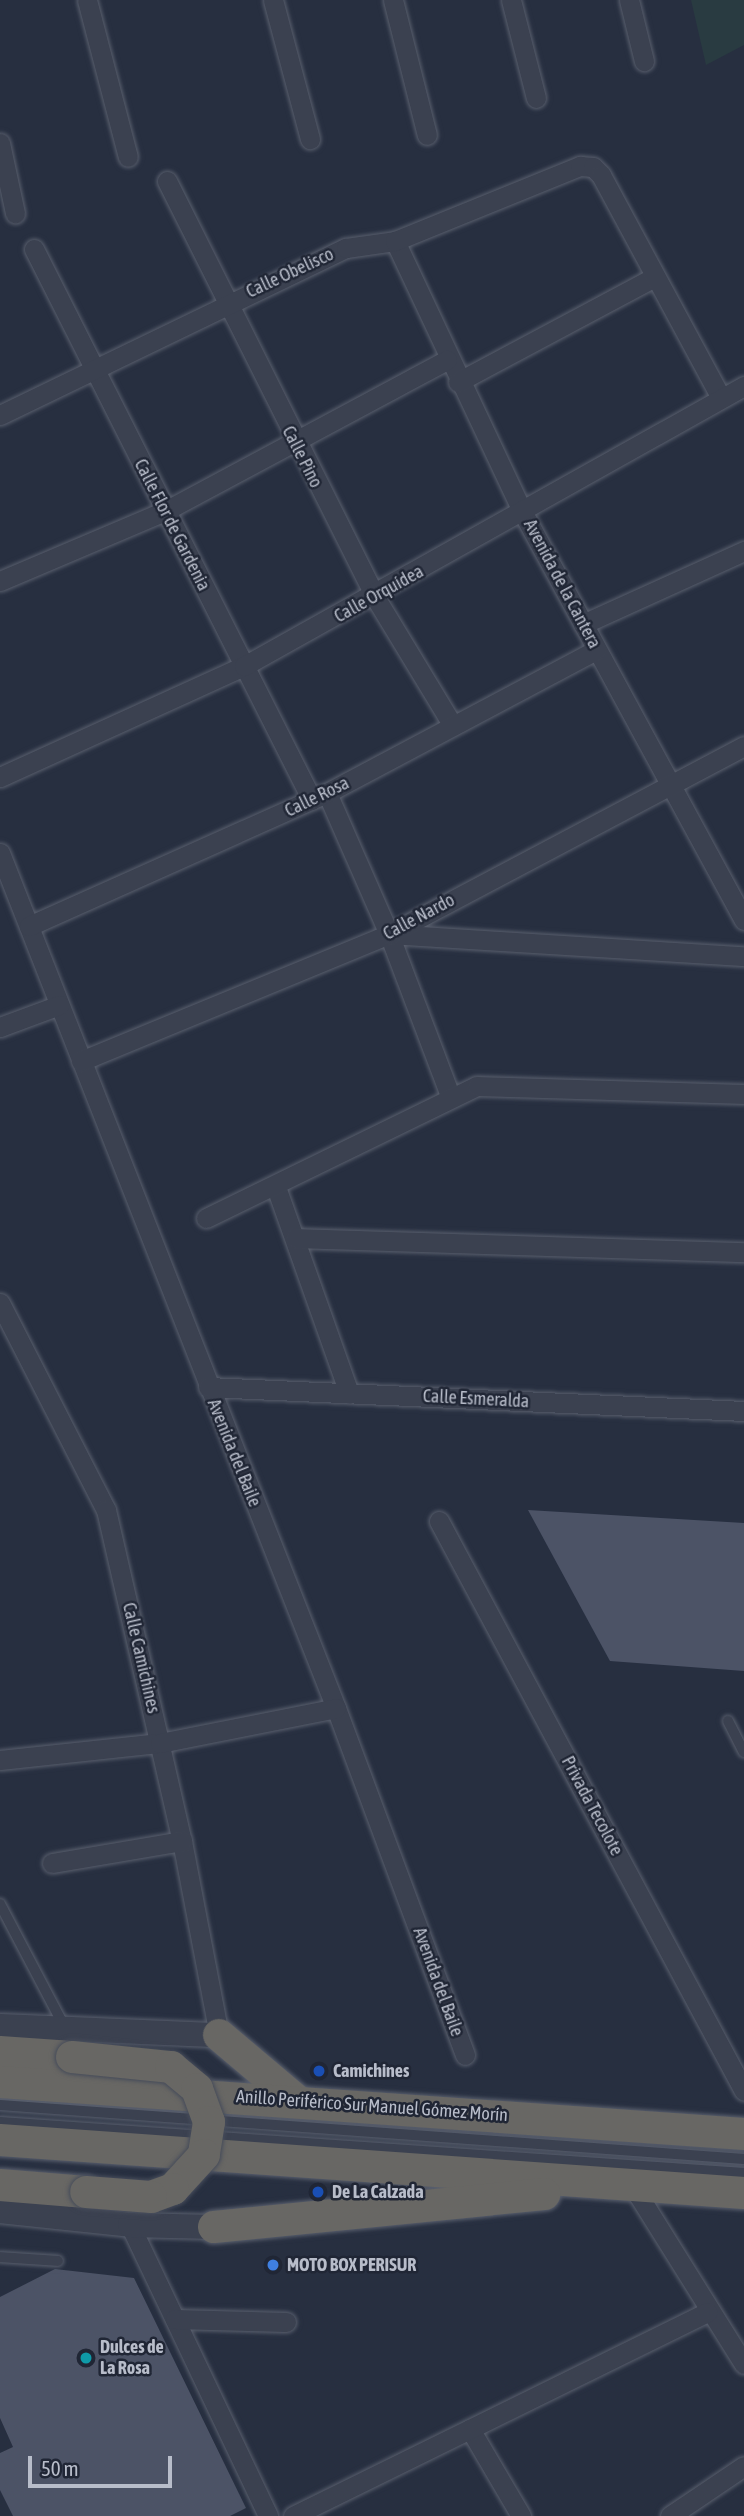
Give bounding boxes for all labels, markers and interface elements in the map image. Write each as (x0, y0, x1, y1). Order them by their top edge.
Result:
street label: Calle Obelisco (243, 243, 337, 303)
street label: Calle Pino (277, 423, 327, 491)
street label: Calle Flor de Gardenia (129, 456, 215, 594)
street label: Avenida de la Cantera (519, 516, 605, 652)
street label: Calle Orquídea (331, 561, 427, 627)
street label: Calle Rosa (281, 772, 353, 822)
street label: Calle Nardo (380, 889, 458, 945)
street label: Calle Esmeralda (422, 1385, 530, 1413)
street label: Avenida del Baile (203, 1396, 265, 1510)
street label: Calle Camichines (118, 1601, 164, 1715)
street label: Privada Tecolote (557, 1753, 627, 1859)
street label: Avenida del Baile (408, 1925, 468, 2039)
place label: Camichines (333, 2060, 409, 2082)
marker: Camichines (311, 2063, 327, 2079)
street label: Anillo Periférico Sur Manuel Gómez Morín (235, 2086, 509, 2126)
place label: De La Calzada (332, 2181, 424, 2203)
marker: De La Calzada (310, 2184, 326, 2200)
place label: MOTO BOX PERISUR (287, 2254, 416, 2276)
marker: MOTO BOX PERISUR (265, 2257, 281, 2273)
place label: Dulces de La Rosa (100, 2337, 164, 2380)
marker: Dulces de La Rosa (78, 2350, 94, 2366)
scale bar (32, 2442, 175, 2486)
text: 50 m (41, 2456, 79, 2480)

